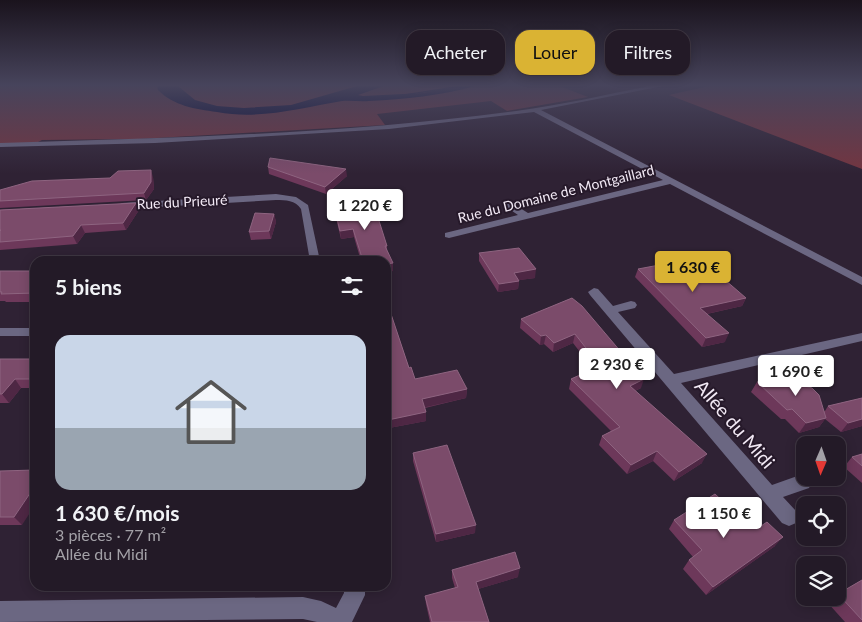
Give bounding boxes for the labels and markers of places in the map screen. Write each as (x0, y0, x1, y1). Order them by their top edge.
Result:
pin: 1 220 € (319, 188, 411, 231)
pin: 1 630 € (647, 250, 739, 293)
pin: 2 930 € (571, 348, 663, 390)
pin: 1 690 € (750, 354, 842, 397)
pin: 1 150 € (678, 496, 770, 539)

